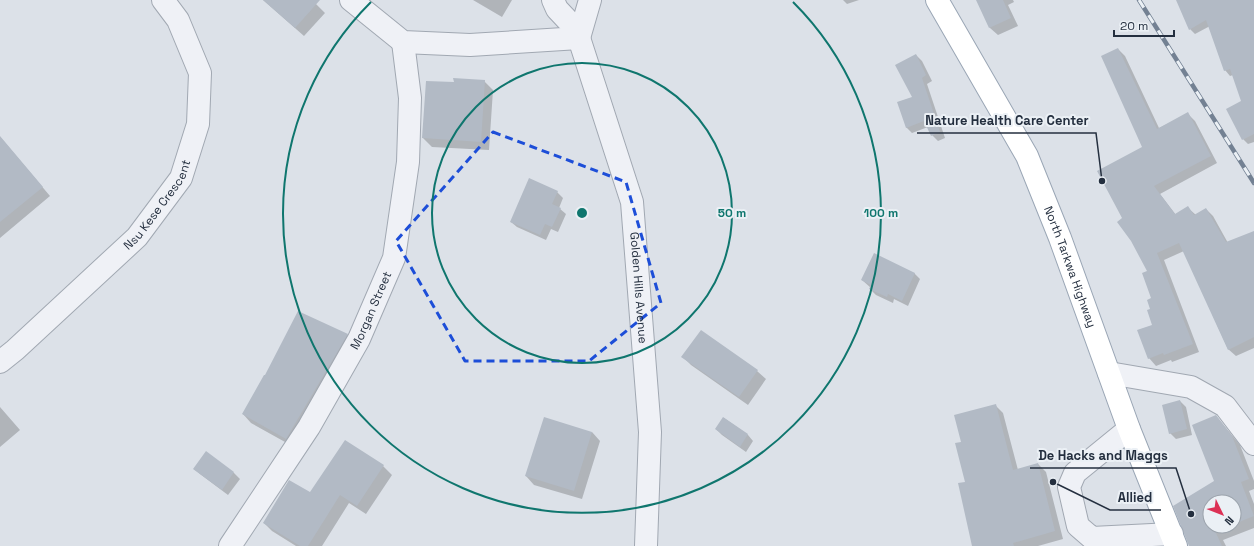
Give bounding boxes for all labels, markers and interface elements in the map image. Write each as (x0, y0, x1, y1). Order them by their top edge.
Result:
scale bar (1114, 12, 1174, 38)
text: 20 m (1120, 18, 1148, 34)
callout: Nature Health Care Center (917, 108, 1096, 133)
text: Nature Health Care Center (925, 112, 1089, 129)
street label: Nsu Kese Crescent (120, 158, 194, 253)
street label: North Tarkwa Highway (1040, 204, 1100, 330)
text: 50 m (718, 205, 746, 221)
text: 100 m (864, 205, 898, 221)
centre of rings (575, 206, 589, 220)
street label: Golden Hills Avenue (626, 231, 651, 344)
street label: Morgan Street (347, 269, 395, 353)
callout: De Hacks and Maggs (1030, 443, 1176, 468)
text: De Hacks and Maggs (1038, 447, 1168, 464)
callout: Allied (1110, 485, 1161, 510)
text: Allied (1118, 489, 1152, 506)
north arrow (1202, 494, 1242, 534)
text: N (1222, 513, 1237, 528)

